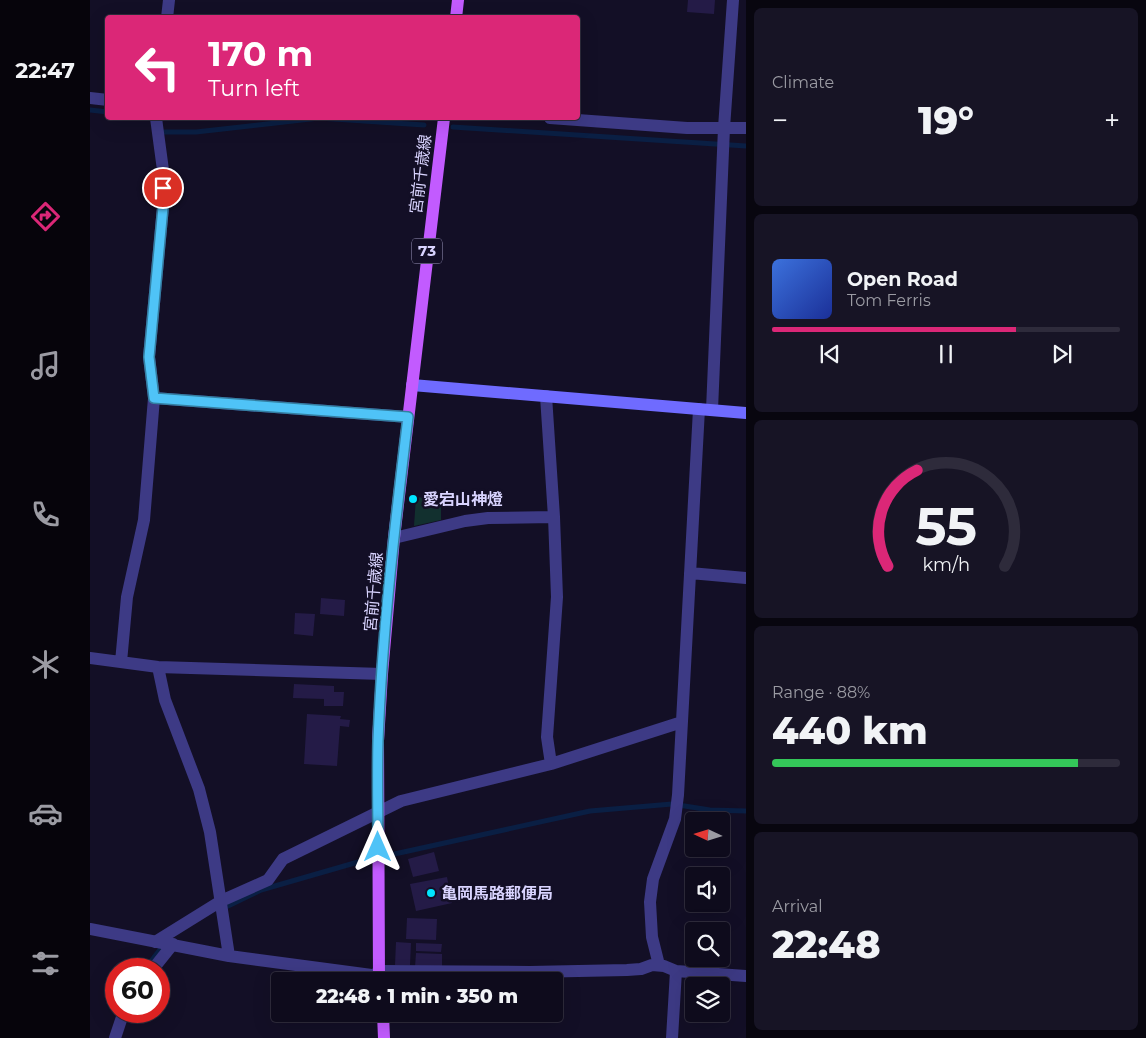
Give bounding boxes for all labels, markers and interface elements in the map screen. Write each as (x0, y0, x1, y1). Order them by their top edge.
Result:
text: 170 m (208, 32, 313, 75)
icon: left (125, 35, 190, 100)
text: 22:47 (15, 57, 75, 84)
text: Climate (772, 73, 834, 92)
text: Turn left (208, 75, 300, 102)
text: 19° (918, 97, 974, 144)
text: − (772, 103, 788, 137)
text: + (1104, 103, 1120, 137)
street label: 宮前千歳線 (406, 133, 435, 215)
pin (142, 167, 184, 209)
icon: arrive (149, 174, 177, 202)
icon: directions (28, 199, 63, 234)
road number: 73 (412, 238, 442, 264)
text: Open Road (847, 268, 958, 291)
text: Tom Ferris (847, 291, 931, 310)
icon: previous (816, 340, 844, 368)
icon: pause (932, 340, 960, 368)
icon: next (1048, 340, 1076, 368)
icon: music (28, 348, 63, 383)
place label: 愛宕山神燈 (423, 490, 503, 509)
marker: 愛宕山神燈 (407, 493, 419, 505)
text: 55 (915, 495, 977, 558)
icon: phone (28, 497, 63, 532)
street label: 宮前千歳線 (361, 551, 386, 633)
text: km/h (922, 554, 970, 575)
icon: climate (28, 647, 63, 682)
text: Range · 88% (772, 683, 870, 702)
text: 440 km (772, 707, 928, 754)
icon: car (28, 796, 63, 831)
north arrow (685, 812, 730, 858)
map controls (685, 812, 730, 1022)
position arrow (351, 820, 403, 872)
button: sound (685, 867, 730, 912)
place label: 亀岡馬路郵便局 (441, 884, 553, 903)
marker: 亀岡馬路郵便局 (425, 887, 437, 899)
text: Arrival (772, 897, 822, 916)
text: 22:48 (772, 921, 881, 968)
button: search (685, 922, 730, 967)
icon: filters (28, 946, 63, 981)
speed limit sign: 60 (105, 958, 170, 1023)
button: layers (685, 977, 730, 1022)
text: 22:48 · 1 min · 350 m (316, 985, 518, 1008)

